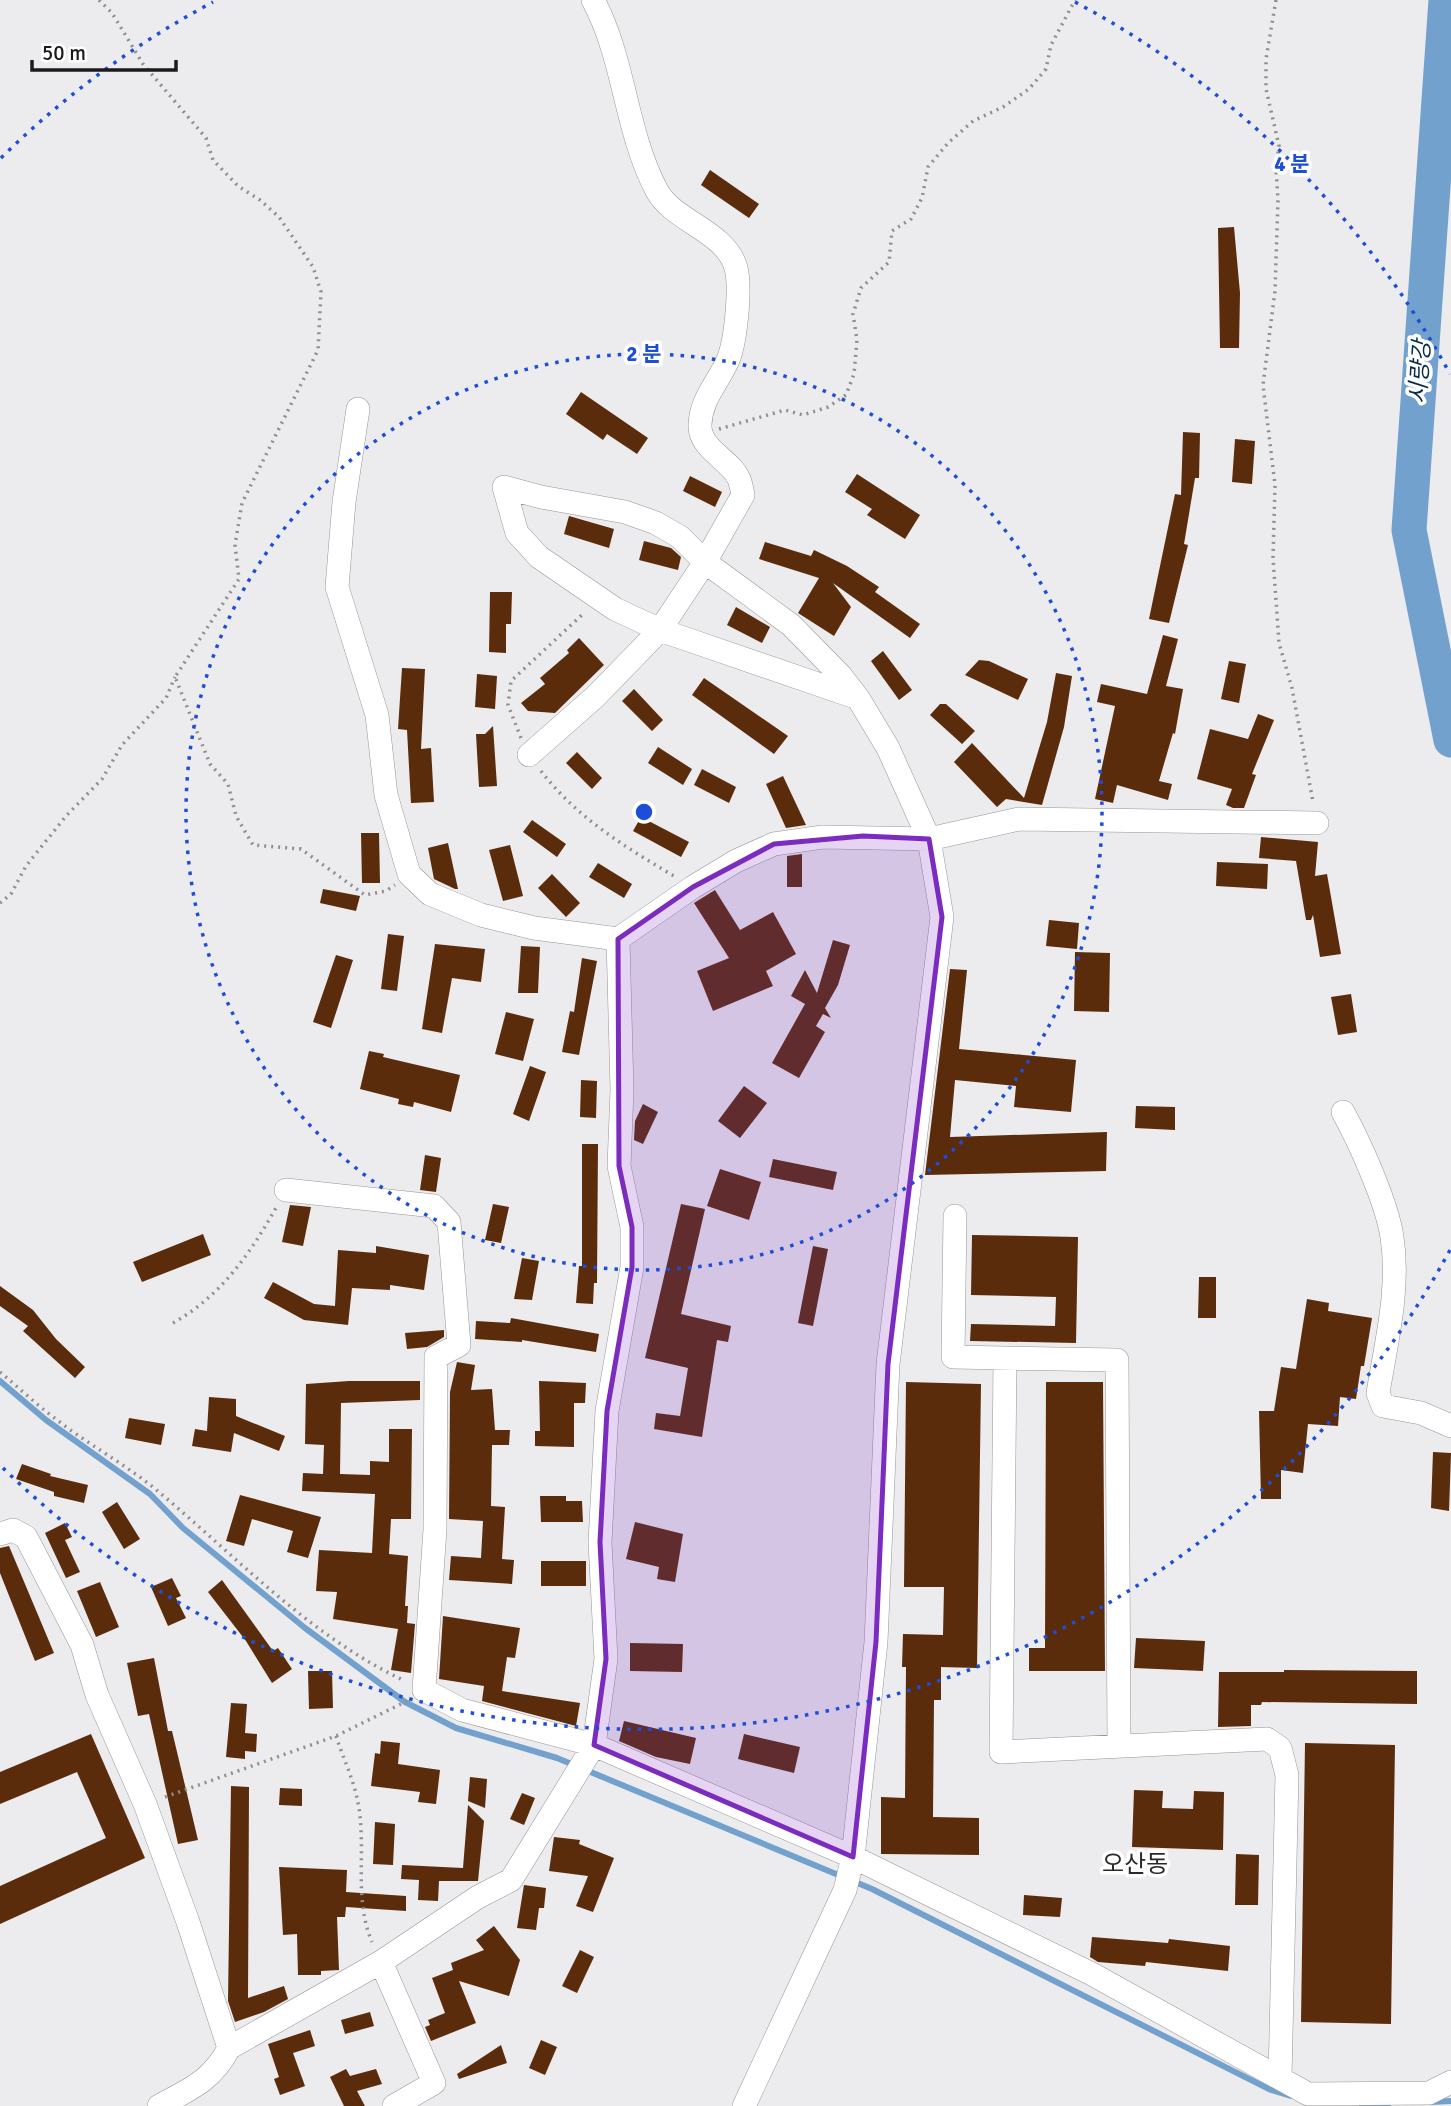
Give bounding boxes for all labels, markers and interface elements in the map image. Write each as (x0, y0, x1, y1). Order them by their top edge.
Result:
scale bar (32, 28, 175, 72)
text: 50 m (42, 40, 86, 66)
text: 4 분 (1274, 151, 1310, 177)
water label: 시량강 (1403, 336, 1437, 405)
text: 2 분 (626, 341, 662, 367)
centre of rings (632, 800, 656, 824)
district label: 오산동 (1102, 1849, 1168, 1879)

